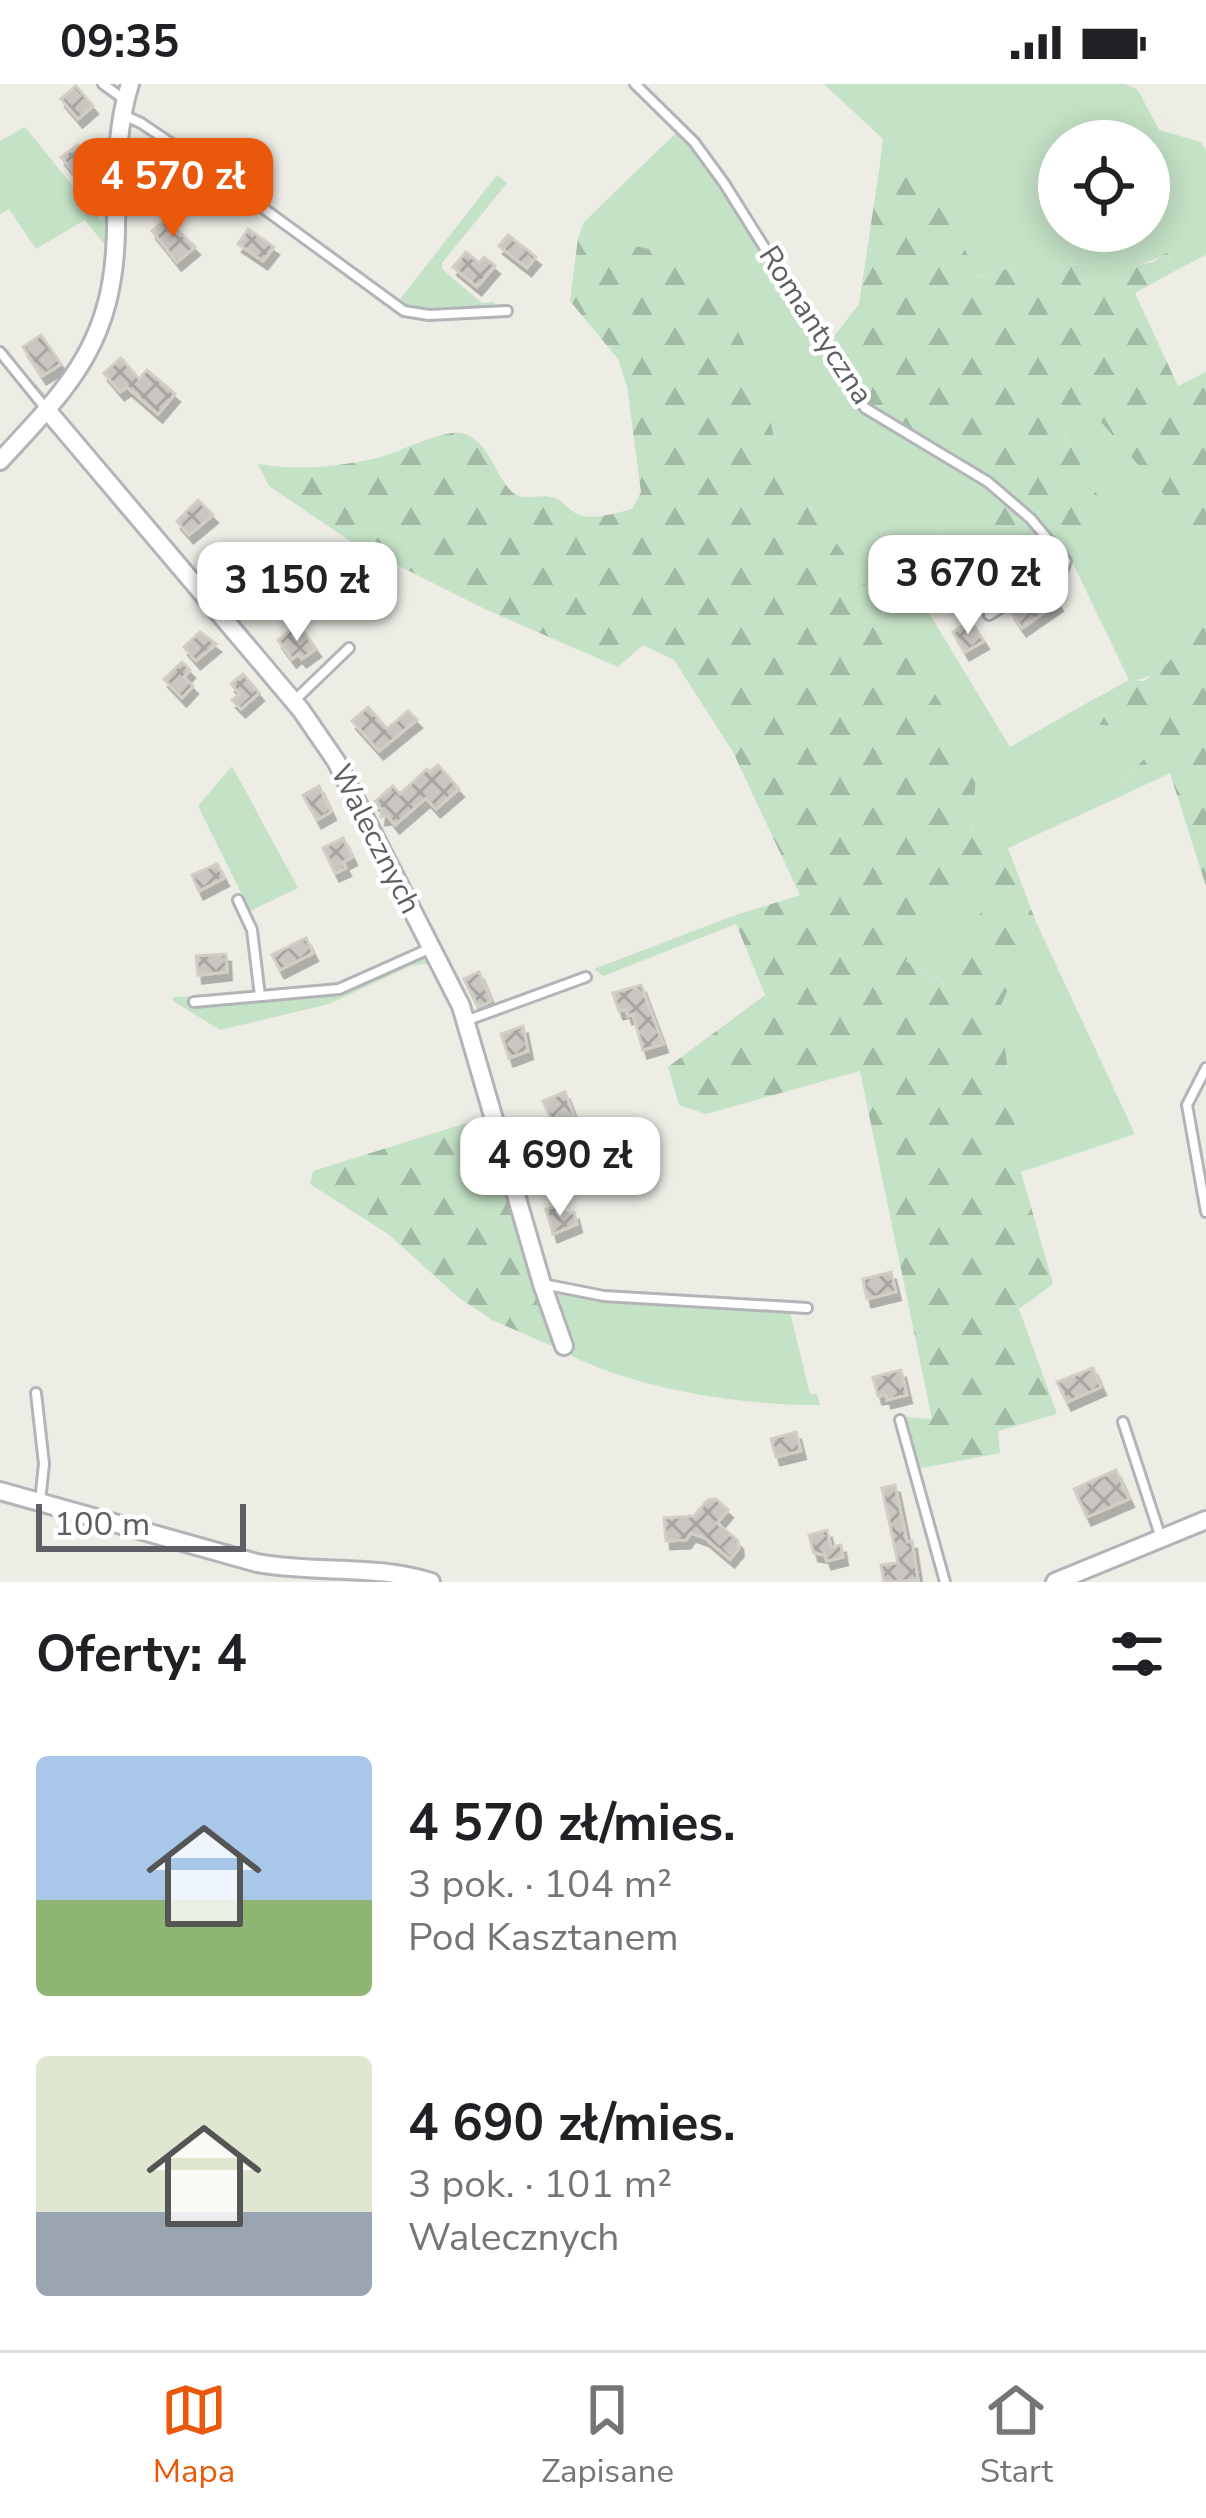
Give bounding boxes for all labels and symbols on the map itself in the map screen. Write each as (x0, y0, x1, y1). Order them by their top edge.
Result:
pin: 4 570 zł (49, 138, 297, 240)
street label: Romantyczna (749, 238, 882, 413)
pin: 3 670 zł (844, 535, 1092, 637)
pin: 3 150 zł (173, 542, 421, 644)
street label: Walecznych (320, 757, 431, 921)
pin: 4 690 zł (436, 1117, 684, 1219)
scale bar (36, 1498, 246, 1551)

